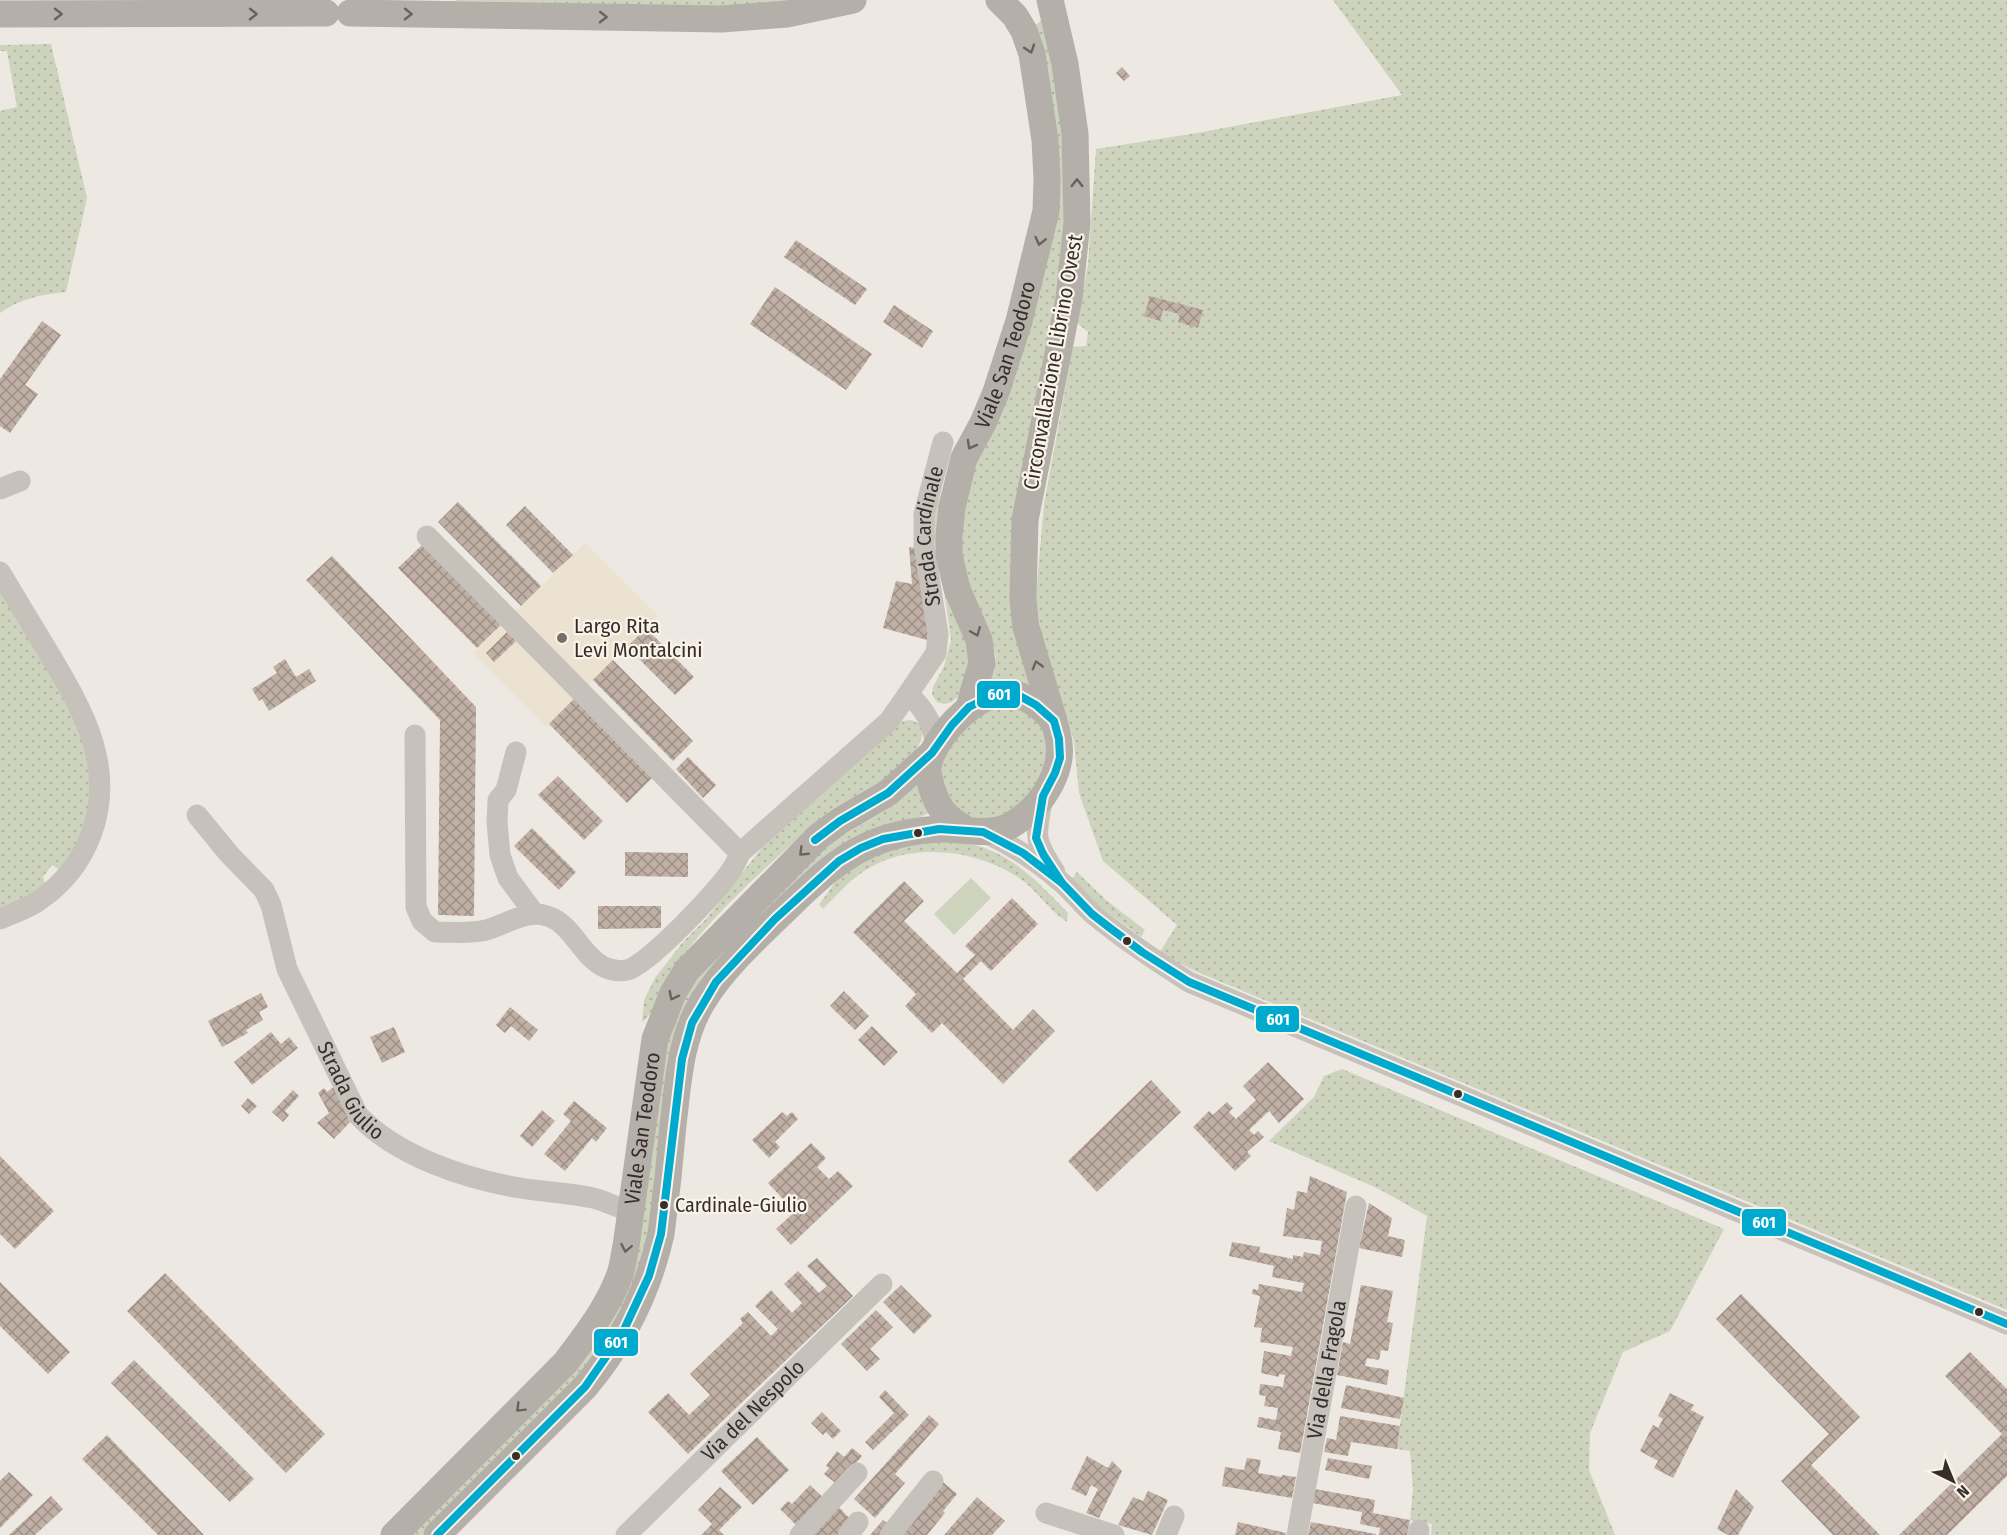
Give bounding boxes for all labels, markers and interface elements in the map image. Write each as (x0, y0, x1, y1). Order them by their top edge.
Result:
one-way arrow (54, 8, 63, 20)
one-way arrow (249, 8, 258, 20)
one-way arrow (404, 8, 413, 20)
one-way arrow (599, 11, 608, 23)
one-way arrow (1023, 43, 1035, 54)
one-way arrow (1071, 178, 1083, 187)
street label: Circonvallazione Librino Ovest (1018, 232, 1088, 492)
one-way arrow (1034, 236, 1047, 246)
street label: Viale San Teodoro (969, 278, 1041, 432)
one-way arrow (967, 439, 978, 450)
street label: Strada Cardinale (910, 463, 949, 608)
place label: Largo Rita Levi Montalcini (574, 613, 703, 663)
one-way arrow (969, 626, 981, 637)
marker: Largo Rita Levi Montalcini (555, 631, 569, 645)
one-way arrow (1032, 660, 1044, 671)
line badge: 601 (976, 680, 1021, 709)
text: 601 (987, 685, 1011, 704)
unlabelled marker (912, 827, 924, 839)
one-way arrow (800, 844, 811, 855)
unlabelled marker (1121, 935, 1133, 947)
one-way arrow (669, 989, 680, 1000)
line badge: 601 (1255, 1005, 1300, 1033)
text: 601 (1266, 1010, 1290, 1029)
street label: Strada Giulio (311, 1037, 389, 1146)
street label: Viale San Teodoro (619, 1050, 666, 1206)
unlabelled marker (1452, 1088, 1464, 1100)
place label: Cardinale-Giulio (675, 1193, 807, 1217)
marker: Cardinale-Giulio (658, 1199, 670, 1211)
line badge: 601 (1741, 1208, 1787, 1237)
text: 601 (1752, 1213, 1776, 1232)
one-way arrow (620, 1243, 633, 1253)
street label: Via della Fragola (1301, 1298, 1352, 1441)
unlabelled marker (1973, 1306, 1985, 1318)
line badge: 601 (593, 1328, 639, 1357)
text: 601 (604, 1333, 628, 1352)
street label: Via del Nespolo (696, 1354, 810, 1467)
one-way arrow (517, 1400, 528, 1411)
unlabelled marker (510, 1450, 522, 1462)
north arrow (1923, 1451, 1983, 1511)
text: N (1953, 1481, 1973, 1502)

